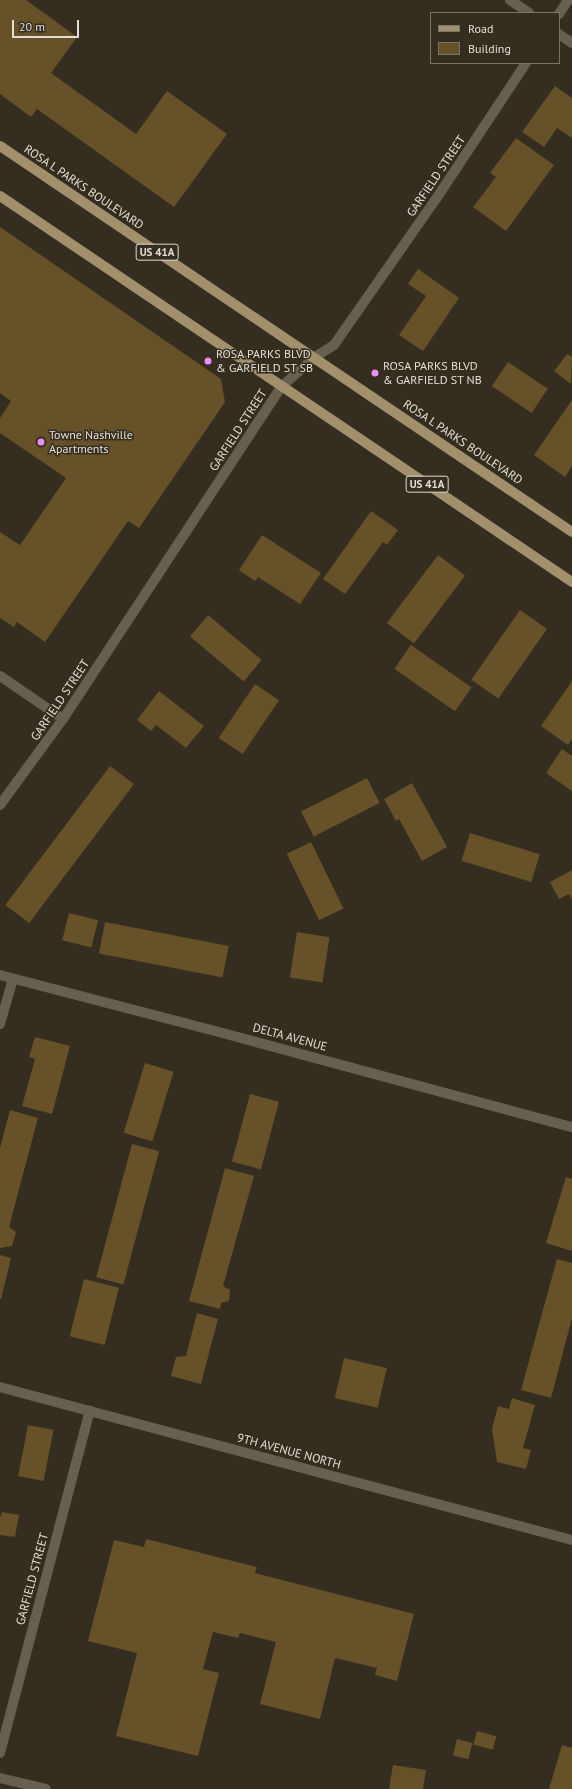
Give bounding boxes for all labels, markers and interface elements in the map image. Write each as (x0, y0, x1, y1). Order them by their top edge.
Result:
scale bar (14, 12, 81, 38)
legend (430, 12, 560, 64)
text: 20 m (19, 19, 45, 34)
text: Road (468, 21, 493, 36)
text: Building (468, 41, 511, 56)
street label: GARFIELD STREET (404, 133, 468, 219)
street label: ROSA L PARKS BOULEVARD (21, 141, 147, 233)
road number: US 41A (135, 243, 179, 261)
place label: ROSA PARKS BLVD & GARFIELD ST SB (216, 347, 313, 375)
marker: ROSA PARKS BLVD & GARFIELD ST SB (203, 356, 213, 366)
place label: ROSA PARKS BLVD & GARFIELD ST NB (383, 359, 482, 387)
marker: ROSA PARKS BLVD & GARFIELD ST NB (370, 368, 380, 378)
street label: GARFIELD STREET (206, 386, 270, 474)
street label: ROSA L PARKS BOULEVARD (400, 396, 526, 488)
place label: Towne Nashville Apartments (49, 428, 133, 456)
marker: Towne Nashville Apartments (36, 437, 46, 447)
road number: US 41A (405, 475, 449, 493)
street label: GARFIELD STREET (28, 657, 92, 743)
street label: DELTA AVENUE (251, 1020, 329, 1054)
street label: 9TH AVENUE NORTH (235, 1430, 343, 1472)
street label: GARFIELD STREET (13, 1531, 51, 1627)

